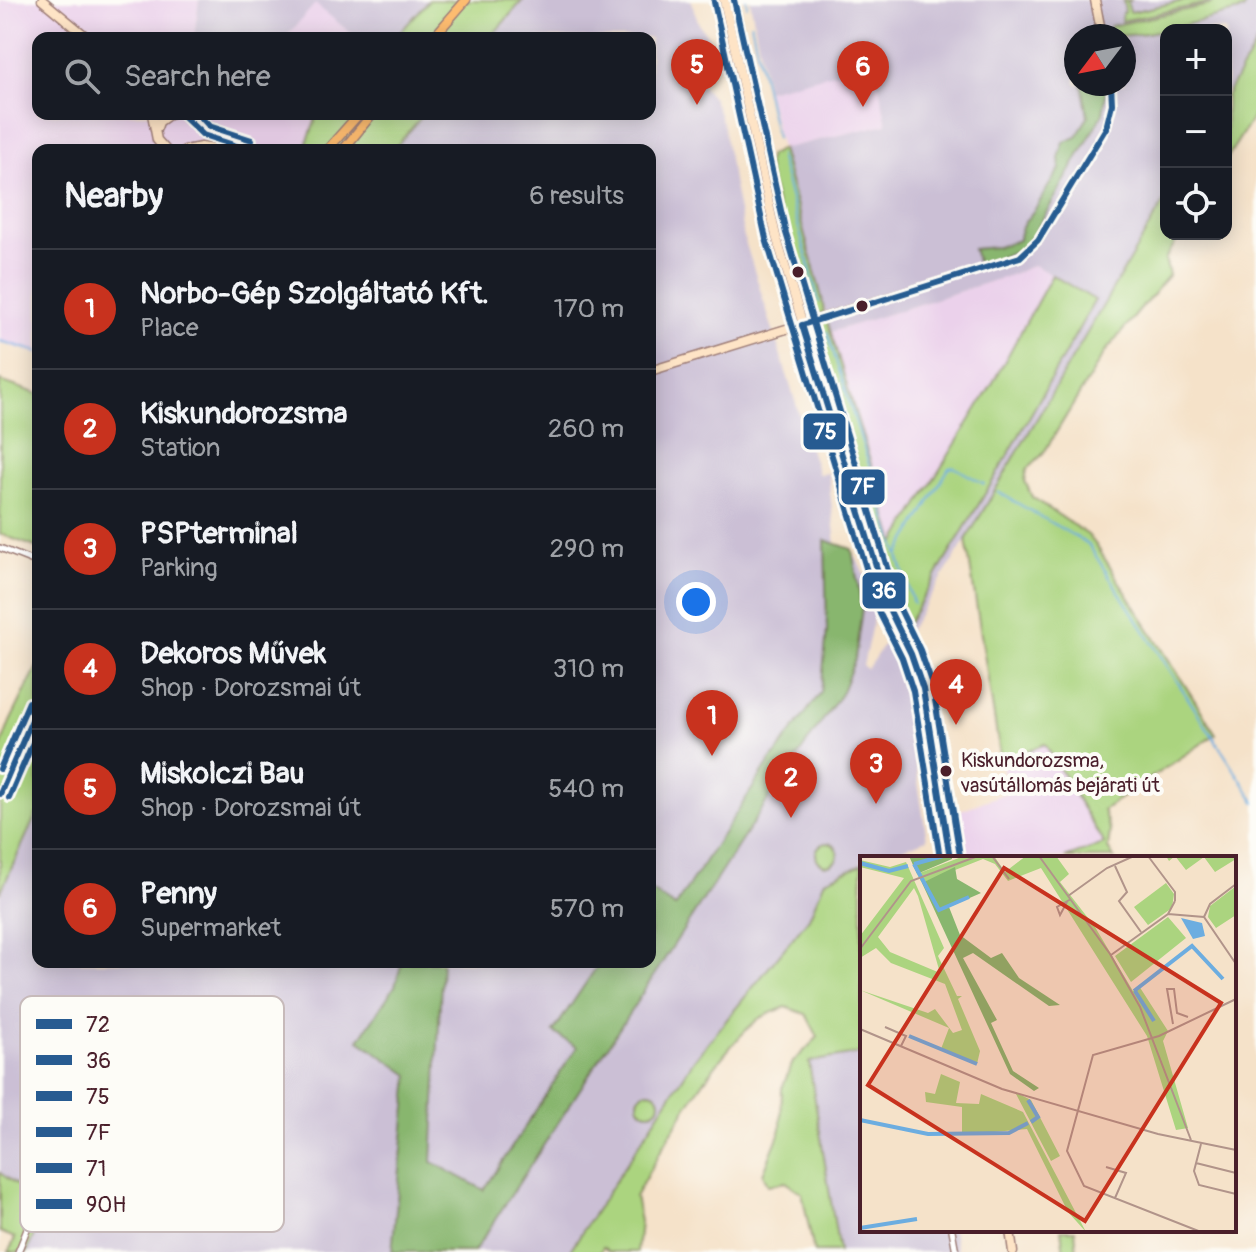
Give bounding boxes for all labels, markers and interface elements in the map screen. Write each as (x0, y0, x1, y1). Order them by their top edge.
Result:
north arrow (1064, 24, 1136, 96)
map controls (1160, 24, 1232, 240)
button: + (1160, 24, 1232, 96)
search box (32, 32, 656, 120)
pin: 5 (671, 39, 723, 105)
pin: 6 (837, 41, 889, 107)
icon: search (60, 54, 104, 98)
text: Search here (124, 58, 271, 95)
button: − (1160, 96, 1232, 168)
button: locate (1160, 168, 1232, 240)
text: Nearby (64, 175, 163, 218)
text: 6 results (529, 180, 624, 212)
unlabelled marker (790, 264, 806, 280)
text: Norbo-Gép Szolgáltató Kft. (140, 275, 489, 312)
text: 1 (85, 293, 95, 325)
text: 170 m (554, 293, 624, 325)
unlabelled marker (854, 298, 870, 314)
text: Place (140, 312, 199, 344)
text: Kiskundorozsma (140, 395, 347, 432)
line badge: 75 (802, 412, 847, 451)
text: 2 (83, 413, 97, 445)
text: 260 m (548, 413, 624, 445)
text: 75 (813, 418, 837, 446)
text: Station (140, 432, 220, 464)
line badge: 7F (840, 468, 886, 506)
text: 7F (851, 473, 875, 501)
text: PSPterminal (140, 515, 298, 552)
text: 3 (83, 533, 97, 565)
text: 290 m (550, 533, 624, 565)
text: Parking (140, 552, 218, 584)
line badge: 36 (861, 571, 907, 610)
text: 36 (871, 577, 897, 605)
your location (676, 582, 716, 622)
text: Dekoros Művek (140, 635, 326, 672)
text: 4 (82, 653, 98, 685)
text: 310 m (553, 653, 624, 685)
pin: 4 (930, 659, 982, 725)
text: Shop · Dorozsmai út (140, 672, 361, 704)
pin: 1 (686, 690, 738, 756)
pin: 3 (850, 738, 902, 804)
place label: Kiskundorozsma, vasútállomás bejárati út (960, 748, 1161, 798)
pin: 2 (765, 752, 817, 818)
text: Miskolczi Bau (140, 755, 304, 792)
marker: Kiskundorozsma, vasútállomás bejárati út (938, 763, 954, 779)
text: 5 (83, 773, 97, 805)
text: 540 m (548, 773, 624, 805)
text: Shop · Dorozsmai út (140, 792, 361, 824)
inset map (860, 856, 1236, 1232)
text: Penny (140, 875, 217, 912)
text: 6 (82, 893, 98, 925)
text: 570 m (550, 893, 624, 925)
text: Supermarket (140, 912, 281, 944)
legend (20, 996, 284, 1232)
text: 72 (86, 1011, 110, 1039)
text: 36 (86, 1047, 111, 1075)
text: 75 (86, 1083, 110, 1111)
text: 7F (86, 1119, 111, 1147)
text: 71 (86, 1155, 106, 1183)
text: 90H (86, 1191, 126, 1219)

